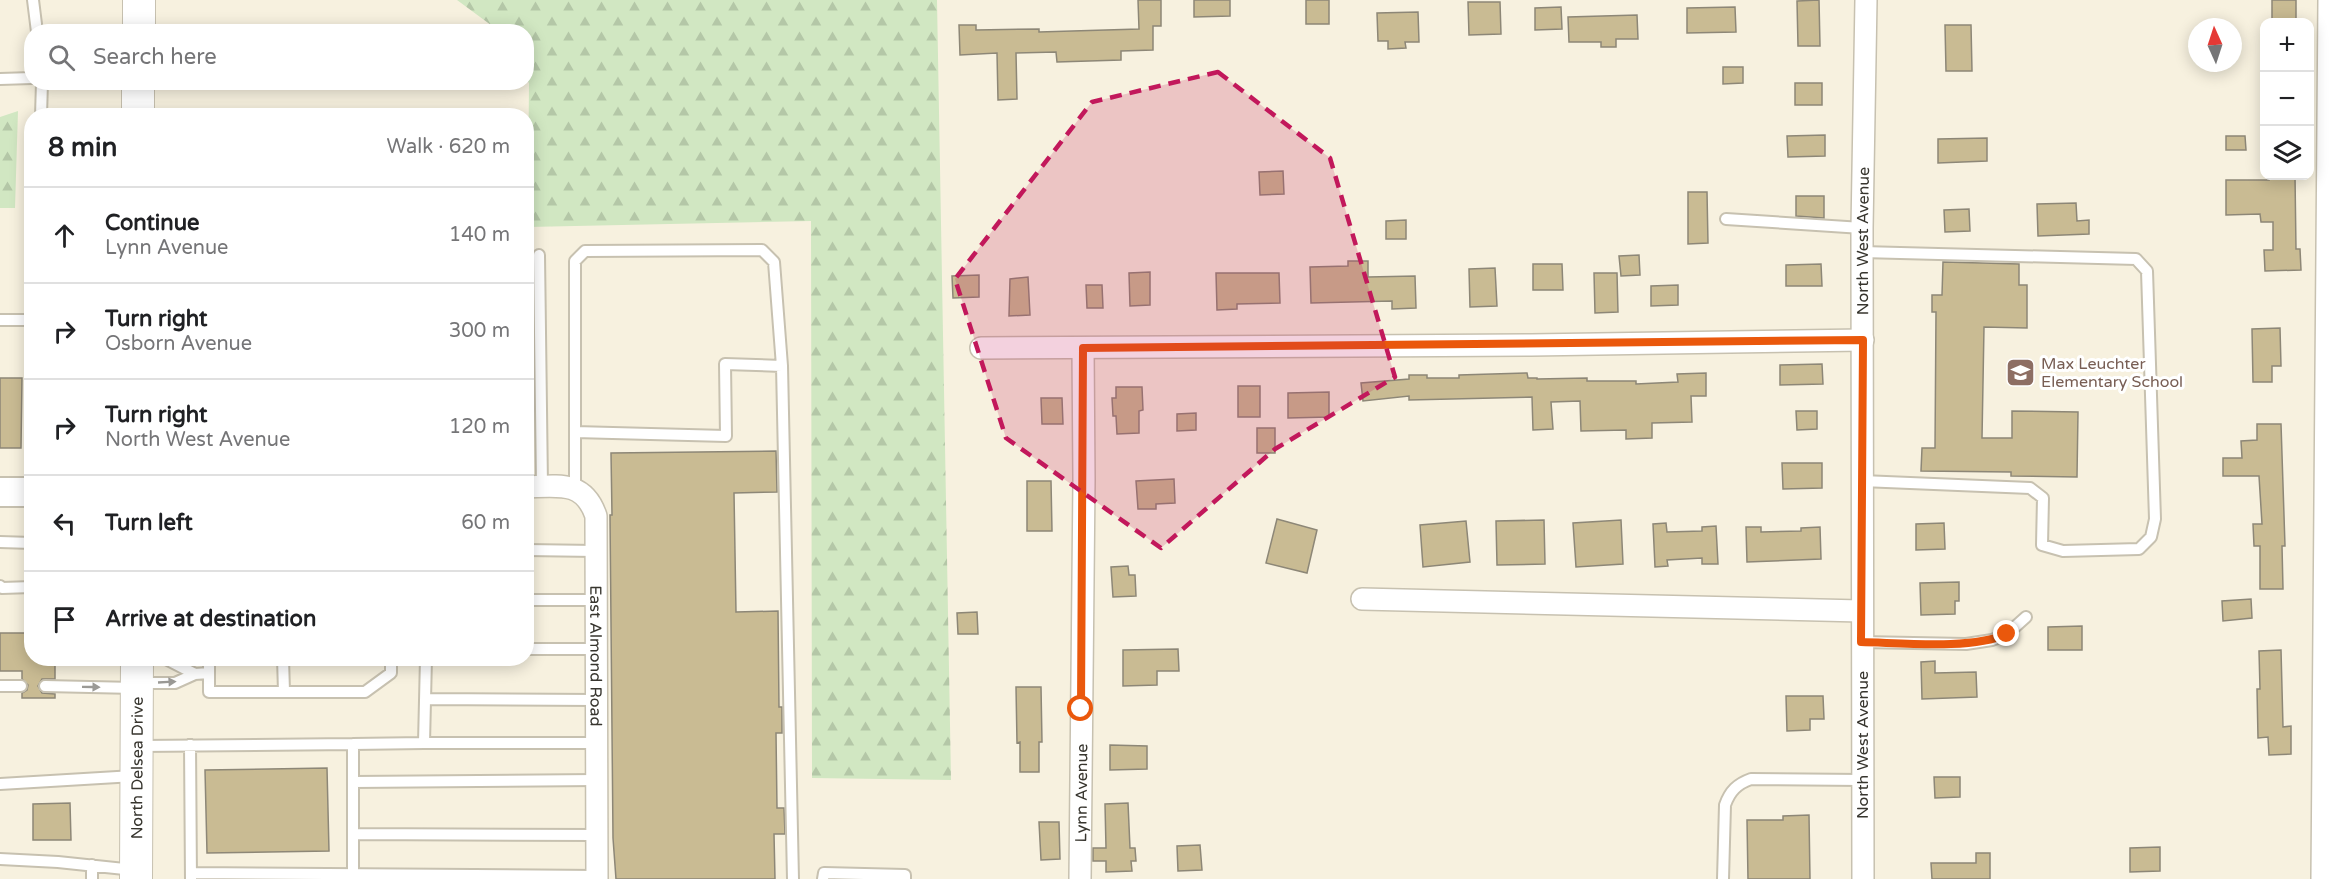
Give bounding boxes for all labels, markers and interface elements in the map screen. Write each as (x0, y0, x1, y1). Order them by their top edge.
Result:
north arrow (2188, 18, 2242, 72)
map controls (2260, 18, 2314, 180)
button: + (2260, 18, 2314, 72)
search box (24, 24, 534, 90)
icon: search (45, 41, 78, 74)
text: Search here (93, 44, 217, 70)
button: − (2260, 72, 2314, 126)
button: layers (2260, 126, 2314, 180)
text: 8 min (48, 132, 117, 163)
text: Walk · 620 m (387, 135, 510, 159)
street label: North West Avenue (1853, 167, 1874, 315)
text: Continue (105, 210, 200, 236)
icon: ahead (48, 219, 81, 252)
text: 140 m (449, 223, 510, 247)
text: Lynn Avenue (105, 236, 228, 260)
text: Turn right (105, 306, 207, 332)
icon: right (48, 315, 81, 348)
text: 300 m (449, 319, 510, 343)
text: Osborn Avenue (105, 332, 252, 356)
place label: Max Leuchter Elementary School (2041, 354, 2183, 392)
school or university icon: Max Leuchter Elementary School (2004, 356, 2036, 388)
text: Turn right (105, 402, 207, 428)
icon: right (48, 411, 81, 444)
text: 120 m (449, 415, 510, 439)
text: North West Avenue (105, 428, 290, 452)
icon: left (48, 507, 81, 540)
text: Turn left (105, 510, 193, 536)
text: 60 m (461, 511, 510, 535)
street label: East Almond Road (585, 585, 606, 727)
icon: arrive (48, 603, 81, 636)
text: Arrive at destination (105, 606, 316, 632)
route end (1993, 620, 2019, 646)
street label: North West Avenue (1853, 671, 1873, 819)
one-way arrow (157, 678, 176, 687)
one-way arrow (81, 682, 100, 692)
route start (1067, 695, 1093, 721)
street label: North Delsea Drive (127, 697, 148, 839)
street label: Lynn Avenue (1071, 744, 1092, 843)

